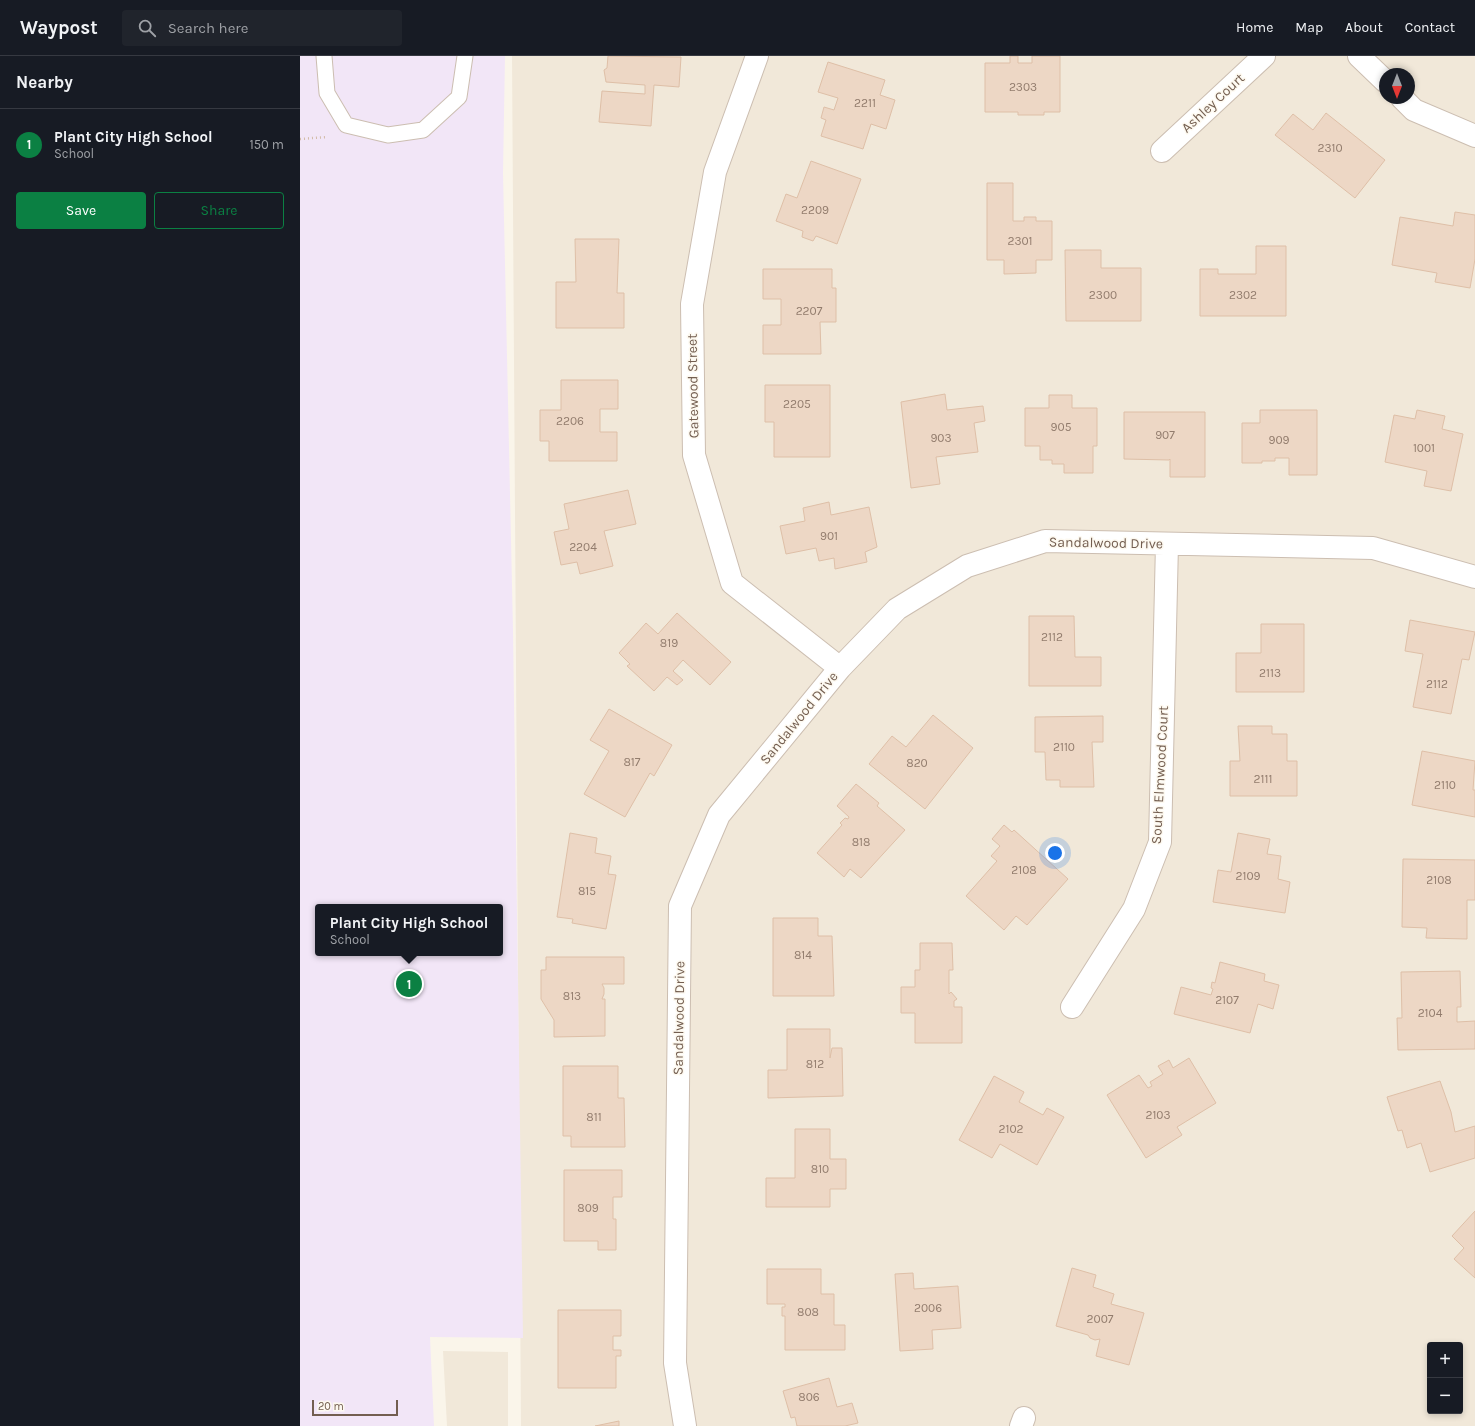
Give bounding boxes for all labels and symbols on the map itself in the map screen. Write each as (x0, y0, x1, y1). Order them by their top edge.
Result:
north arrow (1379, 68, 1415, 104)
street label: Ashley Court (1178, 70, 1248, 136)
house number: 2303 (1009, 80, 1037, 94)
house number: 2211 (854, 96, 876, 110)
house number: 2310 (1317, 141, 1343, 155)
house number: 2209 (801, 203, 829, 217)
house number: 2301 (1007, 234, 1033, 248)
house number: 2300 (1089, 288, 1117, 302)
house number: 2302 (1229, 288, 1257, 302)
house number: 2207 (796, 304, 823, 318)
street label: Gatewood Street (684, 334, 702, 438)
house number: 2205 (783, 397, 811, 411)
house number: 2206 (556, 414, 584, 428)
house number: 905 (1051, 420, 1072, 434)
house number: 907 (1155, 428, 1175, 442)
house number: 903 (930, 431, 952, 445)
house number: 909 (1268, 433, 1290, 447)
house number: 1001 (1413, 441, 1435, 455)
house number: 901 (820, 529, 838, 543)
street label: Sandalwood Drive (1049, 534, 1163, 552)
house number: 2204 (569, 540, 597, 554)
house number: 2112 (1041, 630, 1063, 644)
house number: 819 (660, 636, 678, 650)
house number: 2113 (1259, 666, 1281, 680)
street label: Sandalwood Drive (756, 668, 842, 768)
house number: 2112 (1426, 677, 1448, 691)
street label: South Elmwood Court (1148, 705, 1172, 845)
house number: 2110 (1053, 740, 1075, 754)
house number: 817 (624, 755, 641, 769)
house number: 820 (906, 756, 928, 770)
house number: 2111 (1254, 772, 1272, 786)
house number: 2110 (1434, 778, 1456, 792)
house number: 818 (852, 835, 870, 849)
your location (1045, 843, 1065, 863)
house number: 2108 (1011, 863, 1037, 877)
house number: 2109 (1235, 869, 1261, 883)
house number: 2108 (1426, 873, 1452, 887)
house number: 815 (578, 884, 596, 898)
house number: 814 (794, 948, 812, 962)
street label: Sandalwood Drive (670, 961, 688, 1075)
pin: 1 (396, 969, 422, 999)
house number: 813 (563, 989, 581, 1003)
house number: 2107 (1215, 993, 1239, 1007)
house number: 2104 (1418, 1006, 1443, 1020)
house number: 812 (806, 1057, 824, 1071)
house number: 2103 (1145, 1108, 1171, 1122)
house number: 811 (586, 1110, 602, 1124)
house number: 2102 (999, 1122, 1024, 1136)
house number: 810 (811, 1162, 829, 1176)
house number: 809 (577, 1201, 599, 1215)
house number: 2006 (914, 1301, 942, 1315)
house number: 808 (797, 1305, 819, 1319)
house number: 2007 (1087, 1312, 1114, 1326)
house number: 806 (798, 1390, 820, 1404)
scale bar (312, 1398, 398, 1417)

